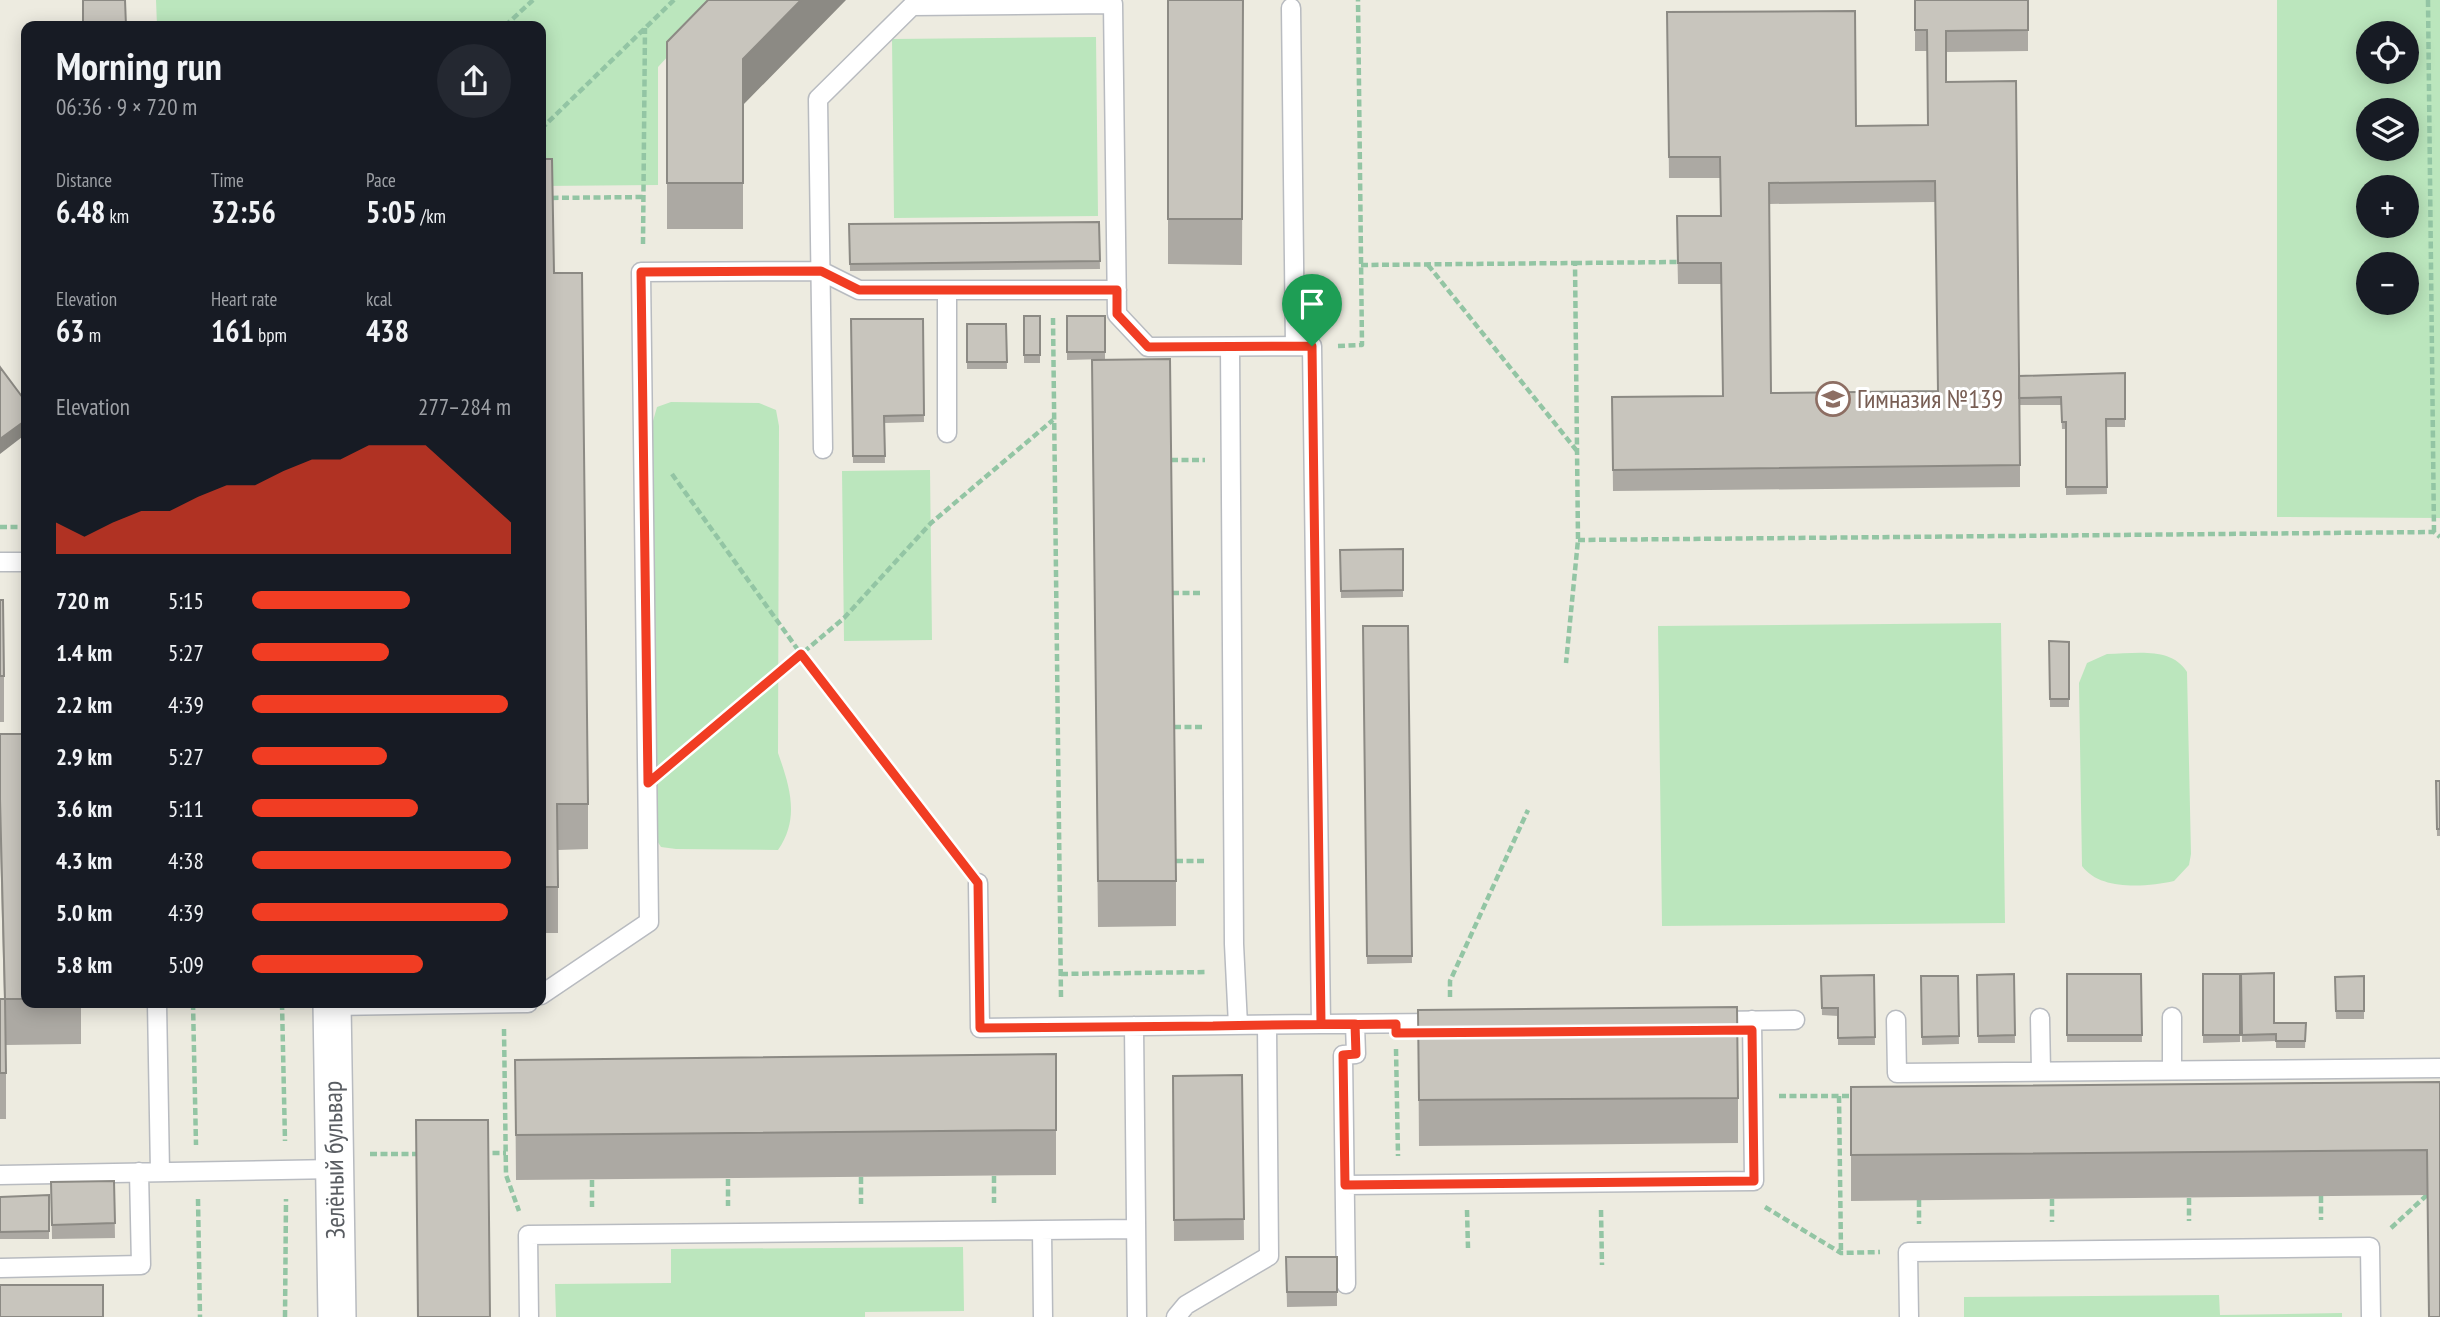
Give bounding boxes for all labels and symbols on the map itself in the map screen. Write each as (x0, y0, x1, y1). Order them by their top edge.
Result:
pin (1282, 274, 1342, 346)
school or university icon: Гимназия №139 (1814, 380, 1852, 418)
place label: Гимназия №139 (1857, 382, 2003, 415)
street label: Зелёный бульвар (316, 1081, 351, 1239)

